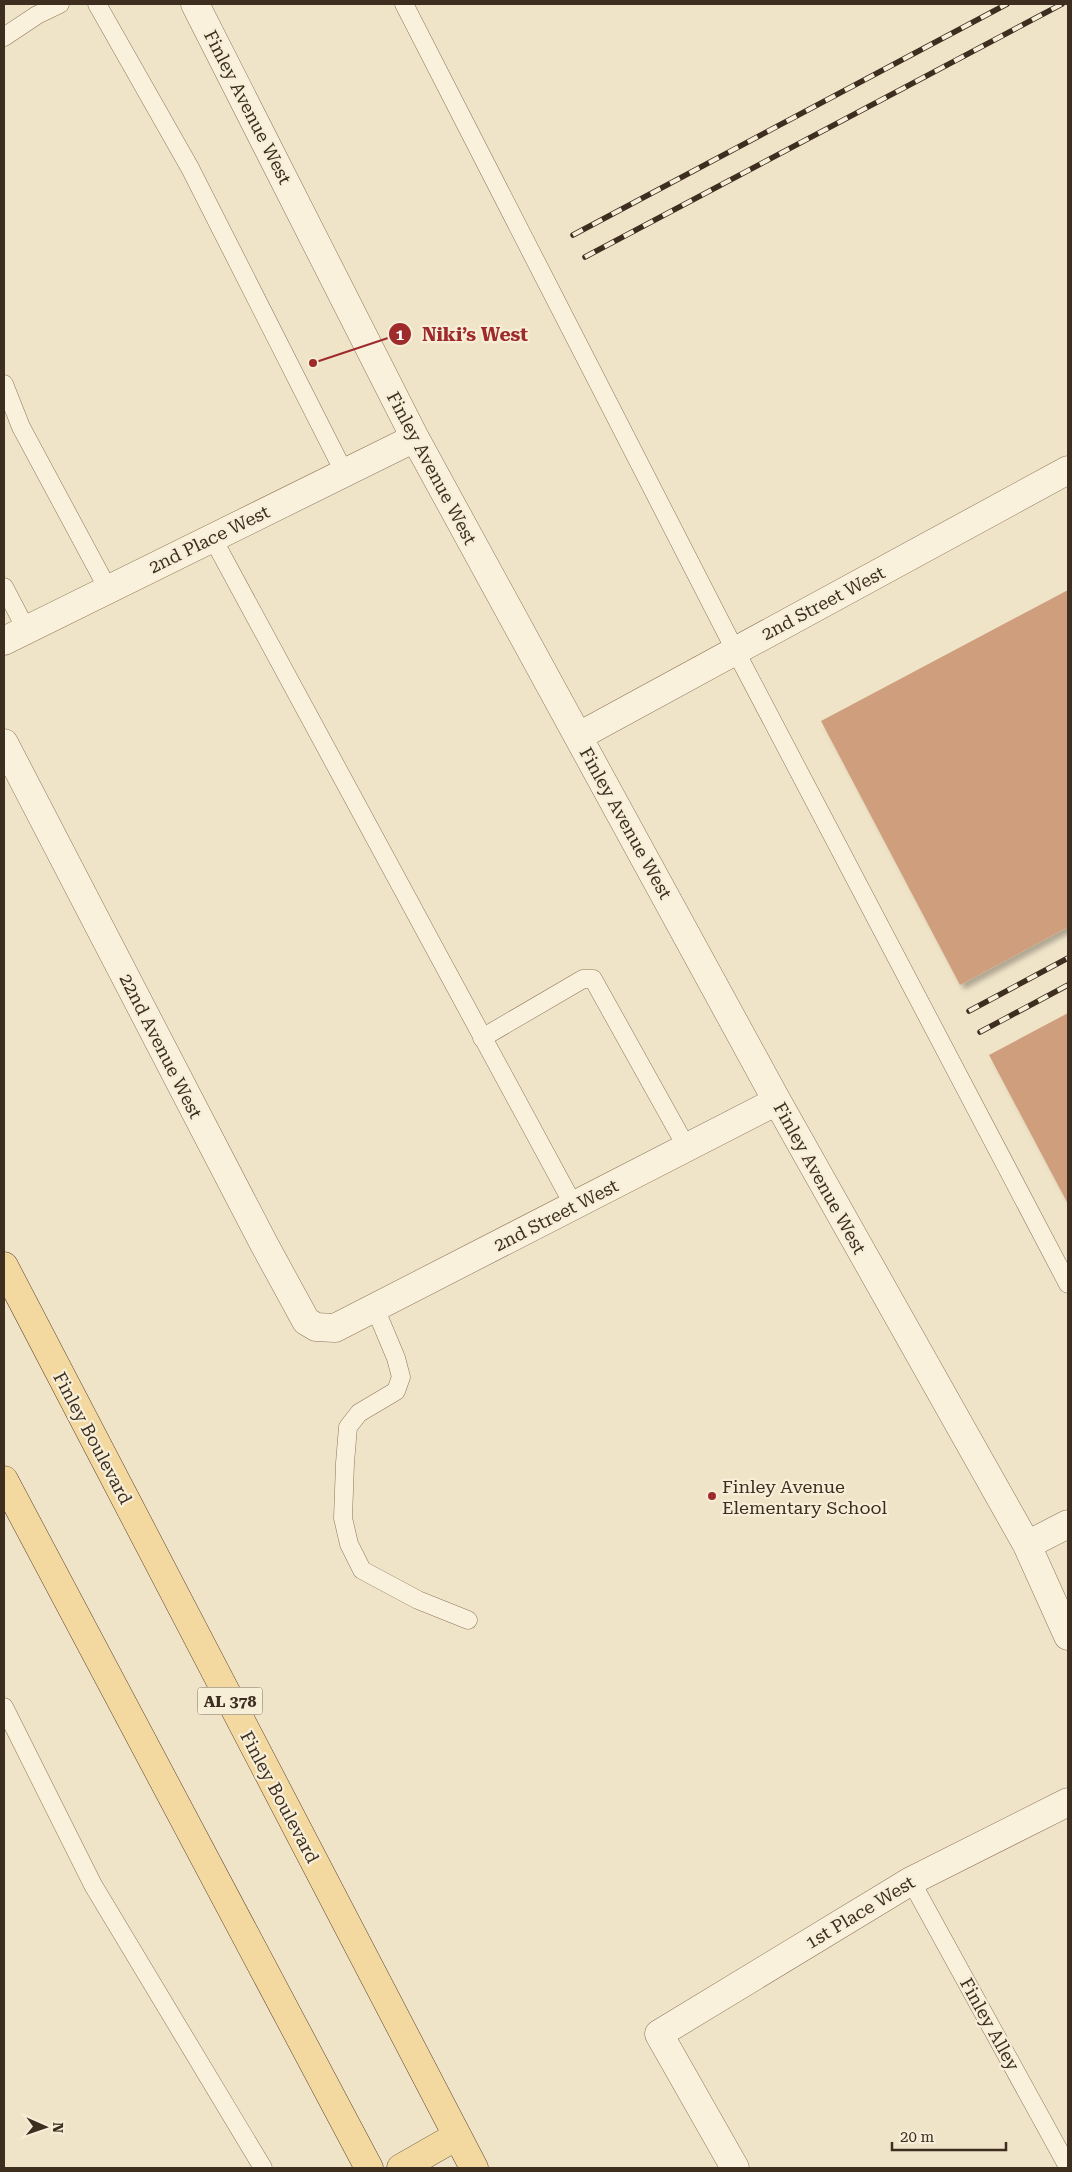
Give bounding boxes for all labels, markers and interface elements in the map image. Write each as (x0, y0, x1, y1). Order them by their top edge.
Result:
street label: Finley Avenue West (200, 26, 296, 188)
callout: Niki’s West (387, 317, 538, 351)
text: Niki’s West (422, 323, 528, 346)
text: 1 (396, 326, 405, 344)
street label: Finley Avenue West (383, 388, 481, 548)
street label: 2nd Place West (145, 501, 273, 577)
street label: 2nd Street West (758, 562, 888, 644)
street label: Finley Avenue West (576, 744, 677, 903)
street label: 22nd Avenue West (115, 970, 207, 1122)
street label: Finley Avenue West (770, 1099, 871, 1258)
street label: 2nd Street West (490, 1175, 622, 1255)
street label: Finley Boulevard (49, 1368, 137, 1508)
place label: Finley Avenue Elementary School (722, 1476, 887, 1518)
marker: Finley Avenue Elementary School (706, 1490, 718, 1502)
road number: AL 378 (198, 1688, 262, 1714)
street label: Finley Boulevard (236, 1727, 324, 1867)
street label: 1st Place West (802, 1871, 919, 1953)
street label: Finley Alley (956, 1974, 1024, 2074)
north arrow (20, 2102, 70, 2152)
scale bar (892, 2120, 1006, 2152)
text: N (50, 2122, 66, 2133)
text: 20 m (900, 2128, 935, 2146)

